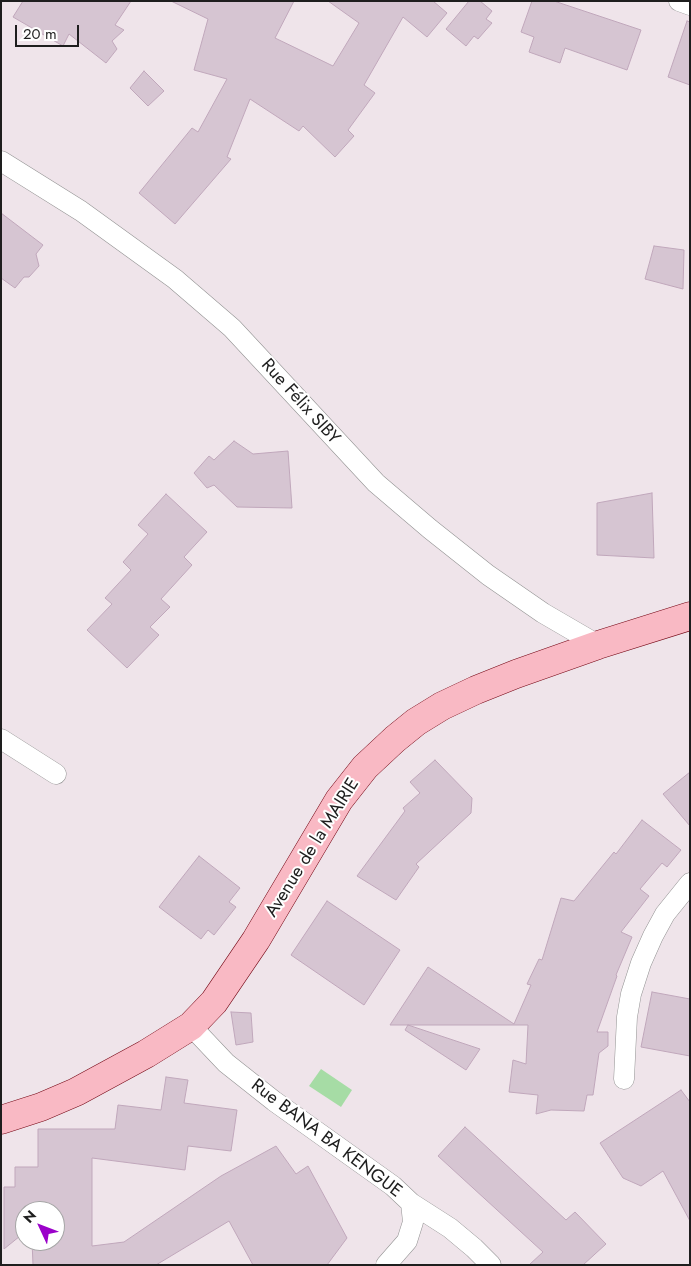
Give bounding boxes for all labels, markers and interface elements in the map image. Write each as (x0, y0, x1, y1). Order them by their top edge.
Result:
scale bar (18, 15, 81, 47)
text: 20 m (23, 23, 57, 45)
street label: Rue Félix SIBY (256, 355, 344, 449)
street label: Avenue de la MAIRIE (261, 774, 365, 922)
street label: Rue BANA BA KENGUE (246, 1075, 406, 1203)
north arrow (15, 1201, 65, 1251)
text: N (19, 1206, 41, 1227)

